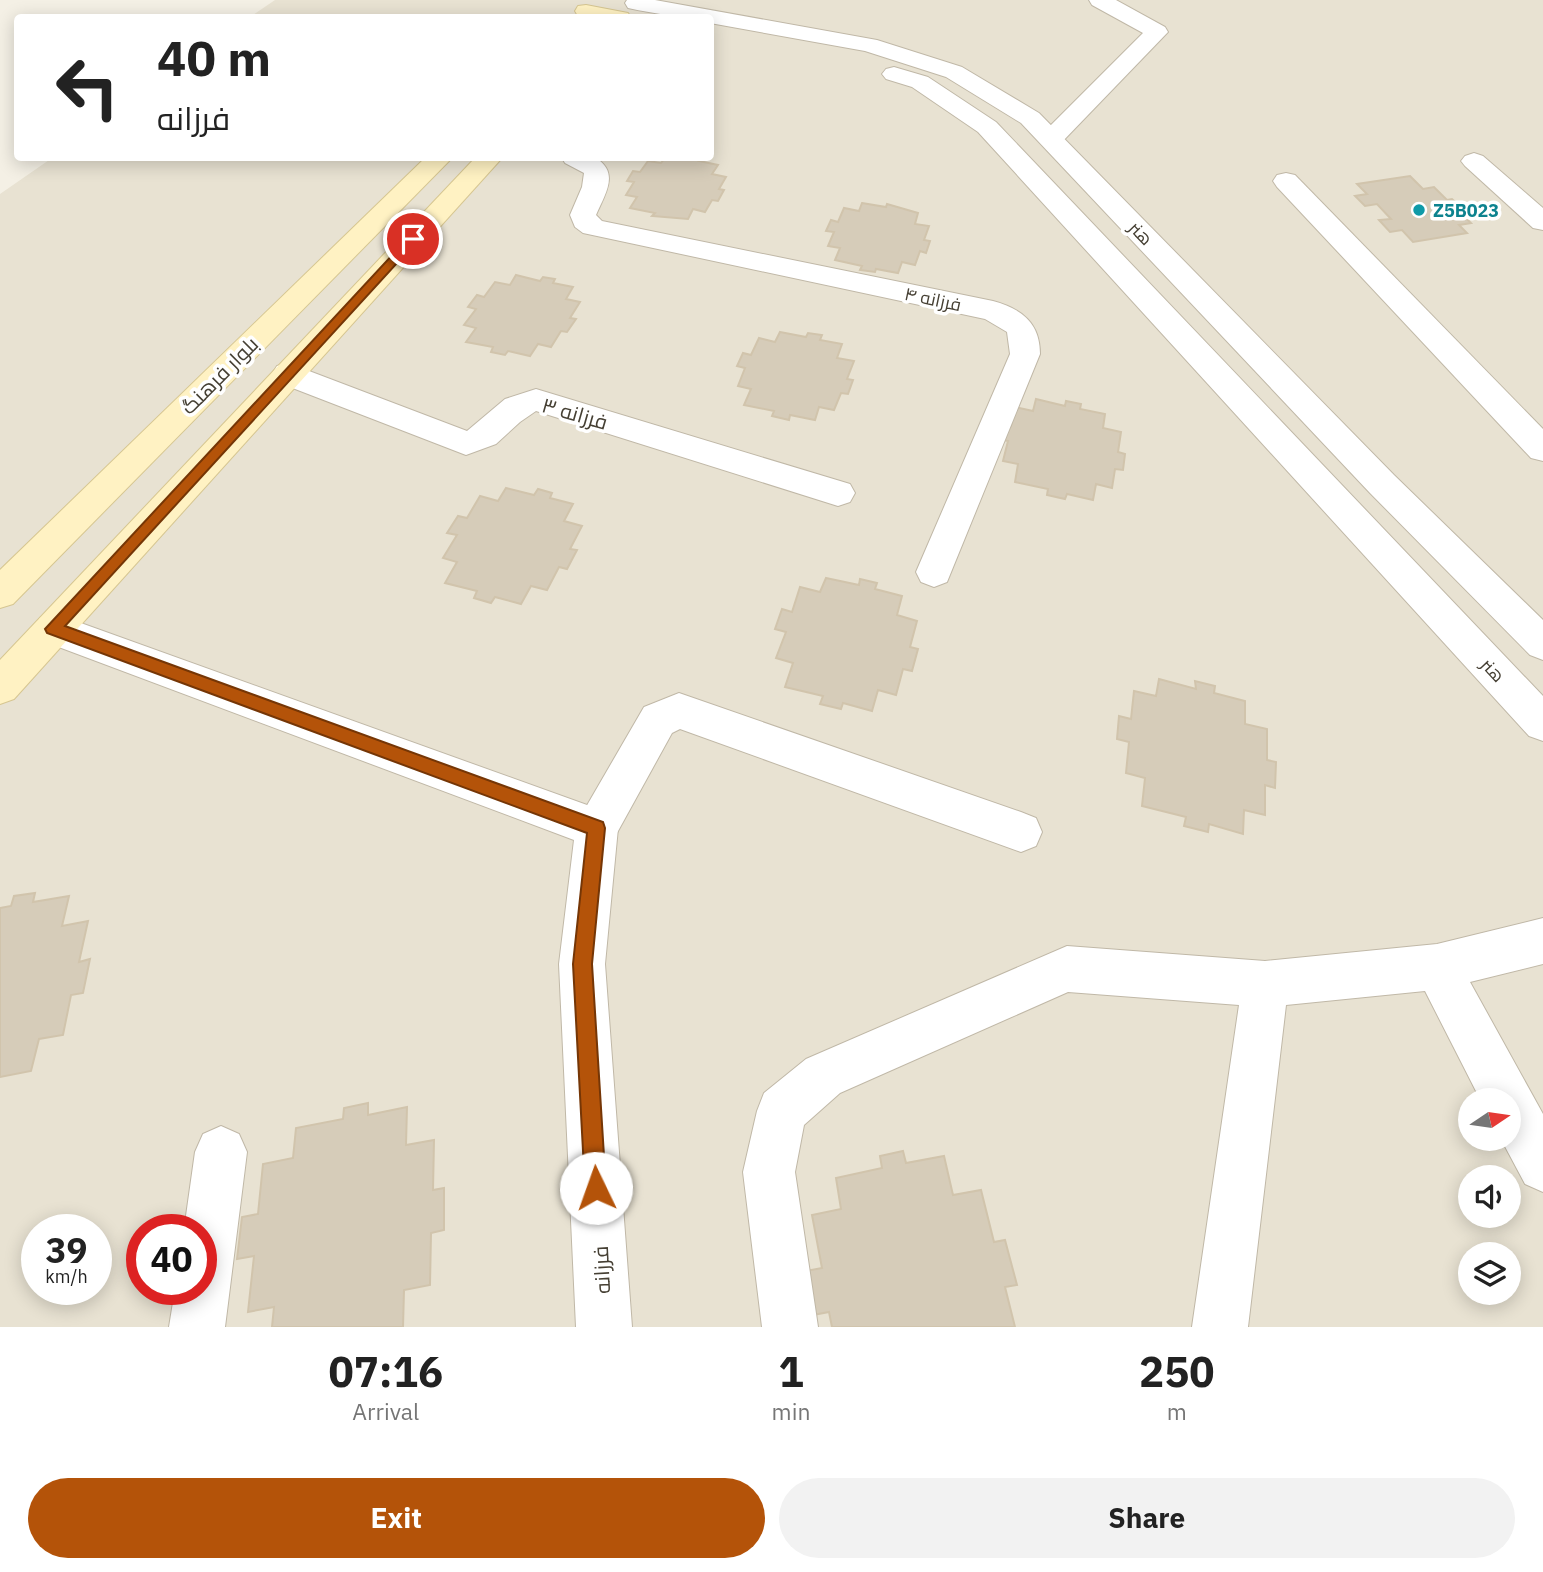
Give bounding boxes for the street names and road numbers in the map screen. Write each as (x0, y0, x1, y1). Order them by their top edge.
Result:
street label: هنر (1123, 215, 1158, 250)
street label: فرزانه ۴ (903, 282, 963, 316)
street label: بلوار فرهنگ (174, 330, 264, 420)
street label: فرزانه ۳ (539, 390, 611, 436)
street label: هنر (1475, 652, 1510, 687)
street label: فرزانه (586, 1245, 616, 1295)

